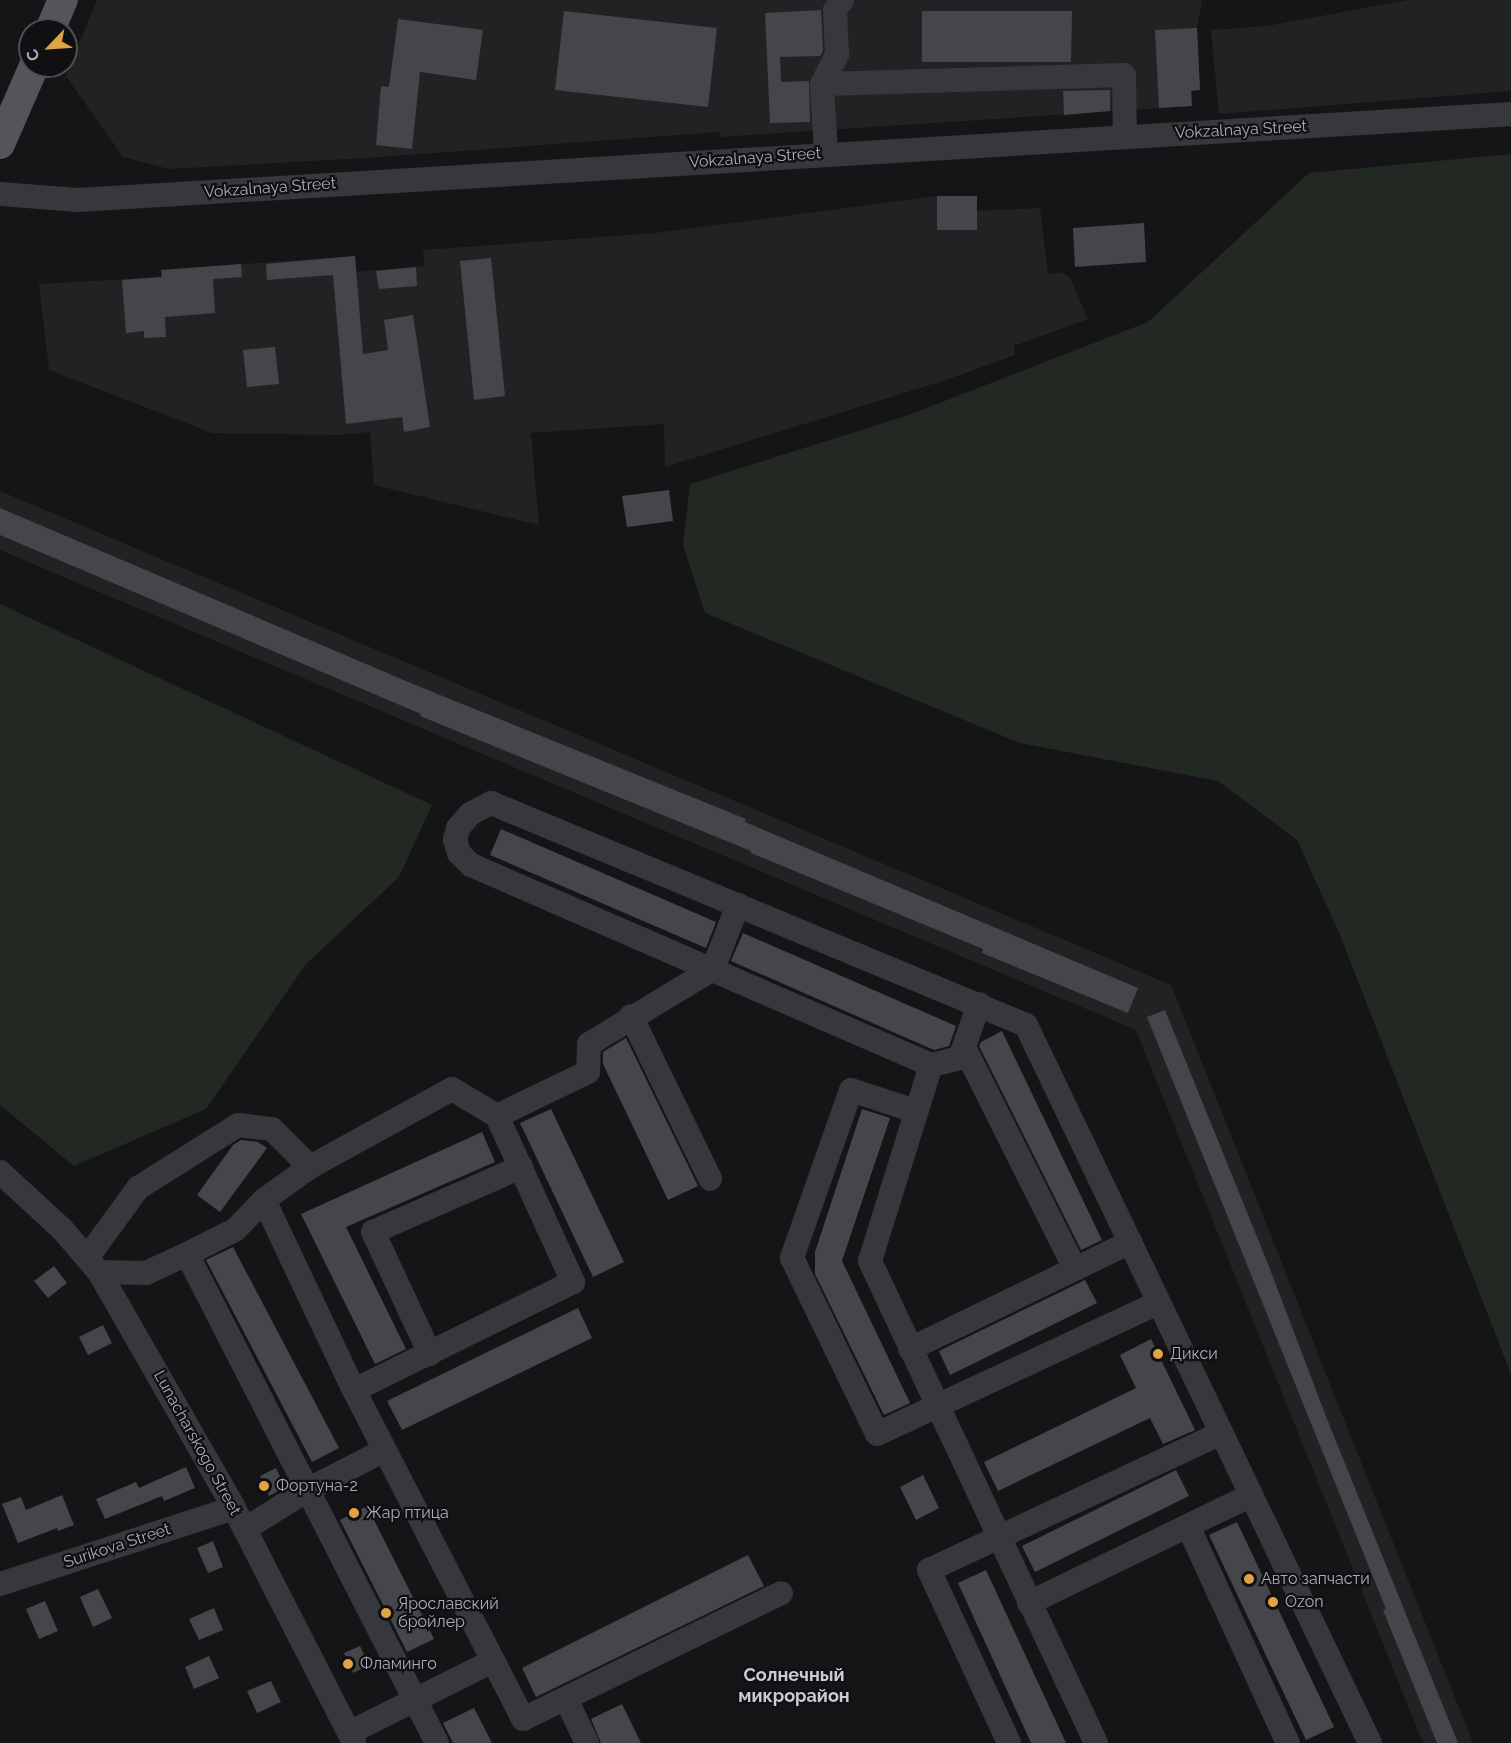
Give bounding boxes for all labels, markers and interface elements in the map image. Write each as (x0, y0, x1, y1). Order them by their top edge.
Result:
north arrow (18, 18, 78, 78)
text: С (22, 46, 44, 64)
street label: Vokzalnaya Street (1175, 117, 1307, 143)
street label: Vokzalnaya Street (688, 144, 822, 172)
street label: Vokzalnaya Street (203, 174, 337, 202)
place label: Дикси (1170, 1344, 1218, 1364)
marker: Дикси (1151, 1347, 1165, 1361)
street label: Lunacharskogo Street (149, 1367, 245, 1519)
place label: Фортуна-2 (276, 1476, 358, 1496)
marker: Фортуна-2 (257, 1479, 271, 1493)
place label: Жар птица (366, 1503, 449, 1523)
marker: Жар птица (347, 1506, 361, 1520)
street label: Surikova Street (61, 1520, 173, 1572)
place label: Авто запчасти (1261, 1569, 1370, 1589)
marker: Авто запчасти (1242, 1572, 1256, 1586)
place label: Ozon (1285, 1592, 1324, 1612)
place label: Ярославский бройлер (398, 1594, 499, 1632)
marker: Ozon (1266, 1595, 1280, 1609)
marker: Ярославский бройлер (379, 1606, 393, 1620)
place label: Фламинго (360, 1654, 437, 1674)
marker: Фламинго (341, 1657, 355, 1671)
district label: Солнечный микрорайон (738, 1665, 850, 1708)

